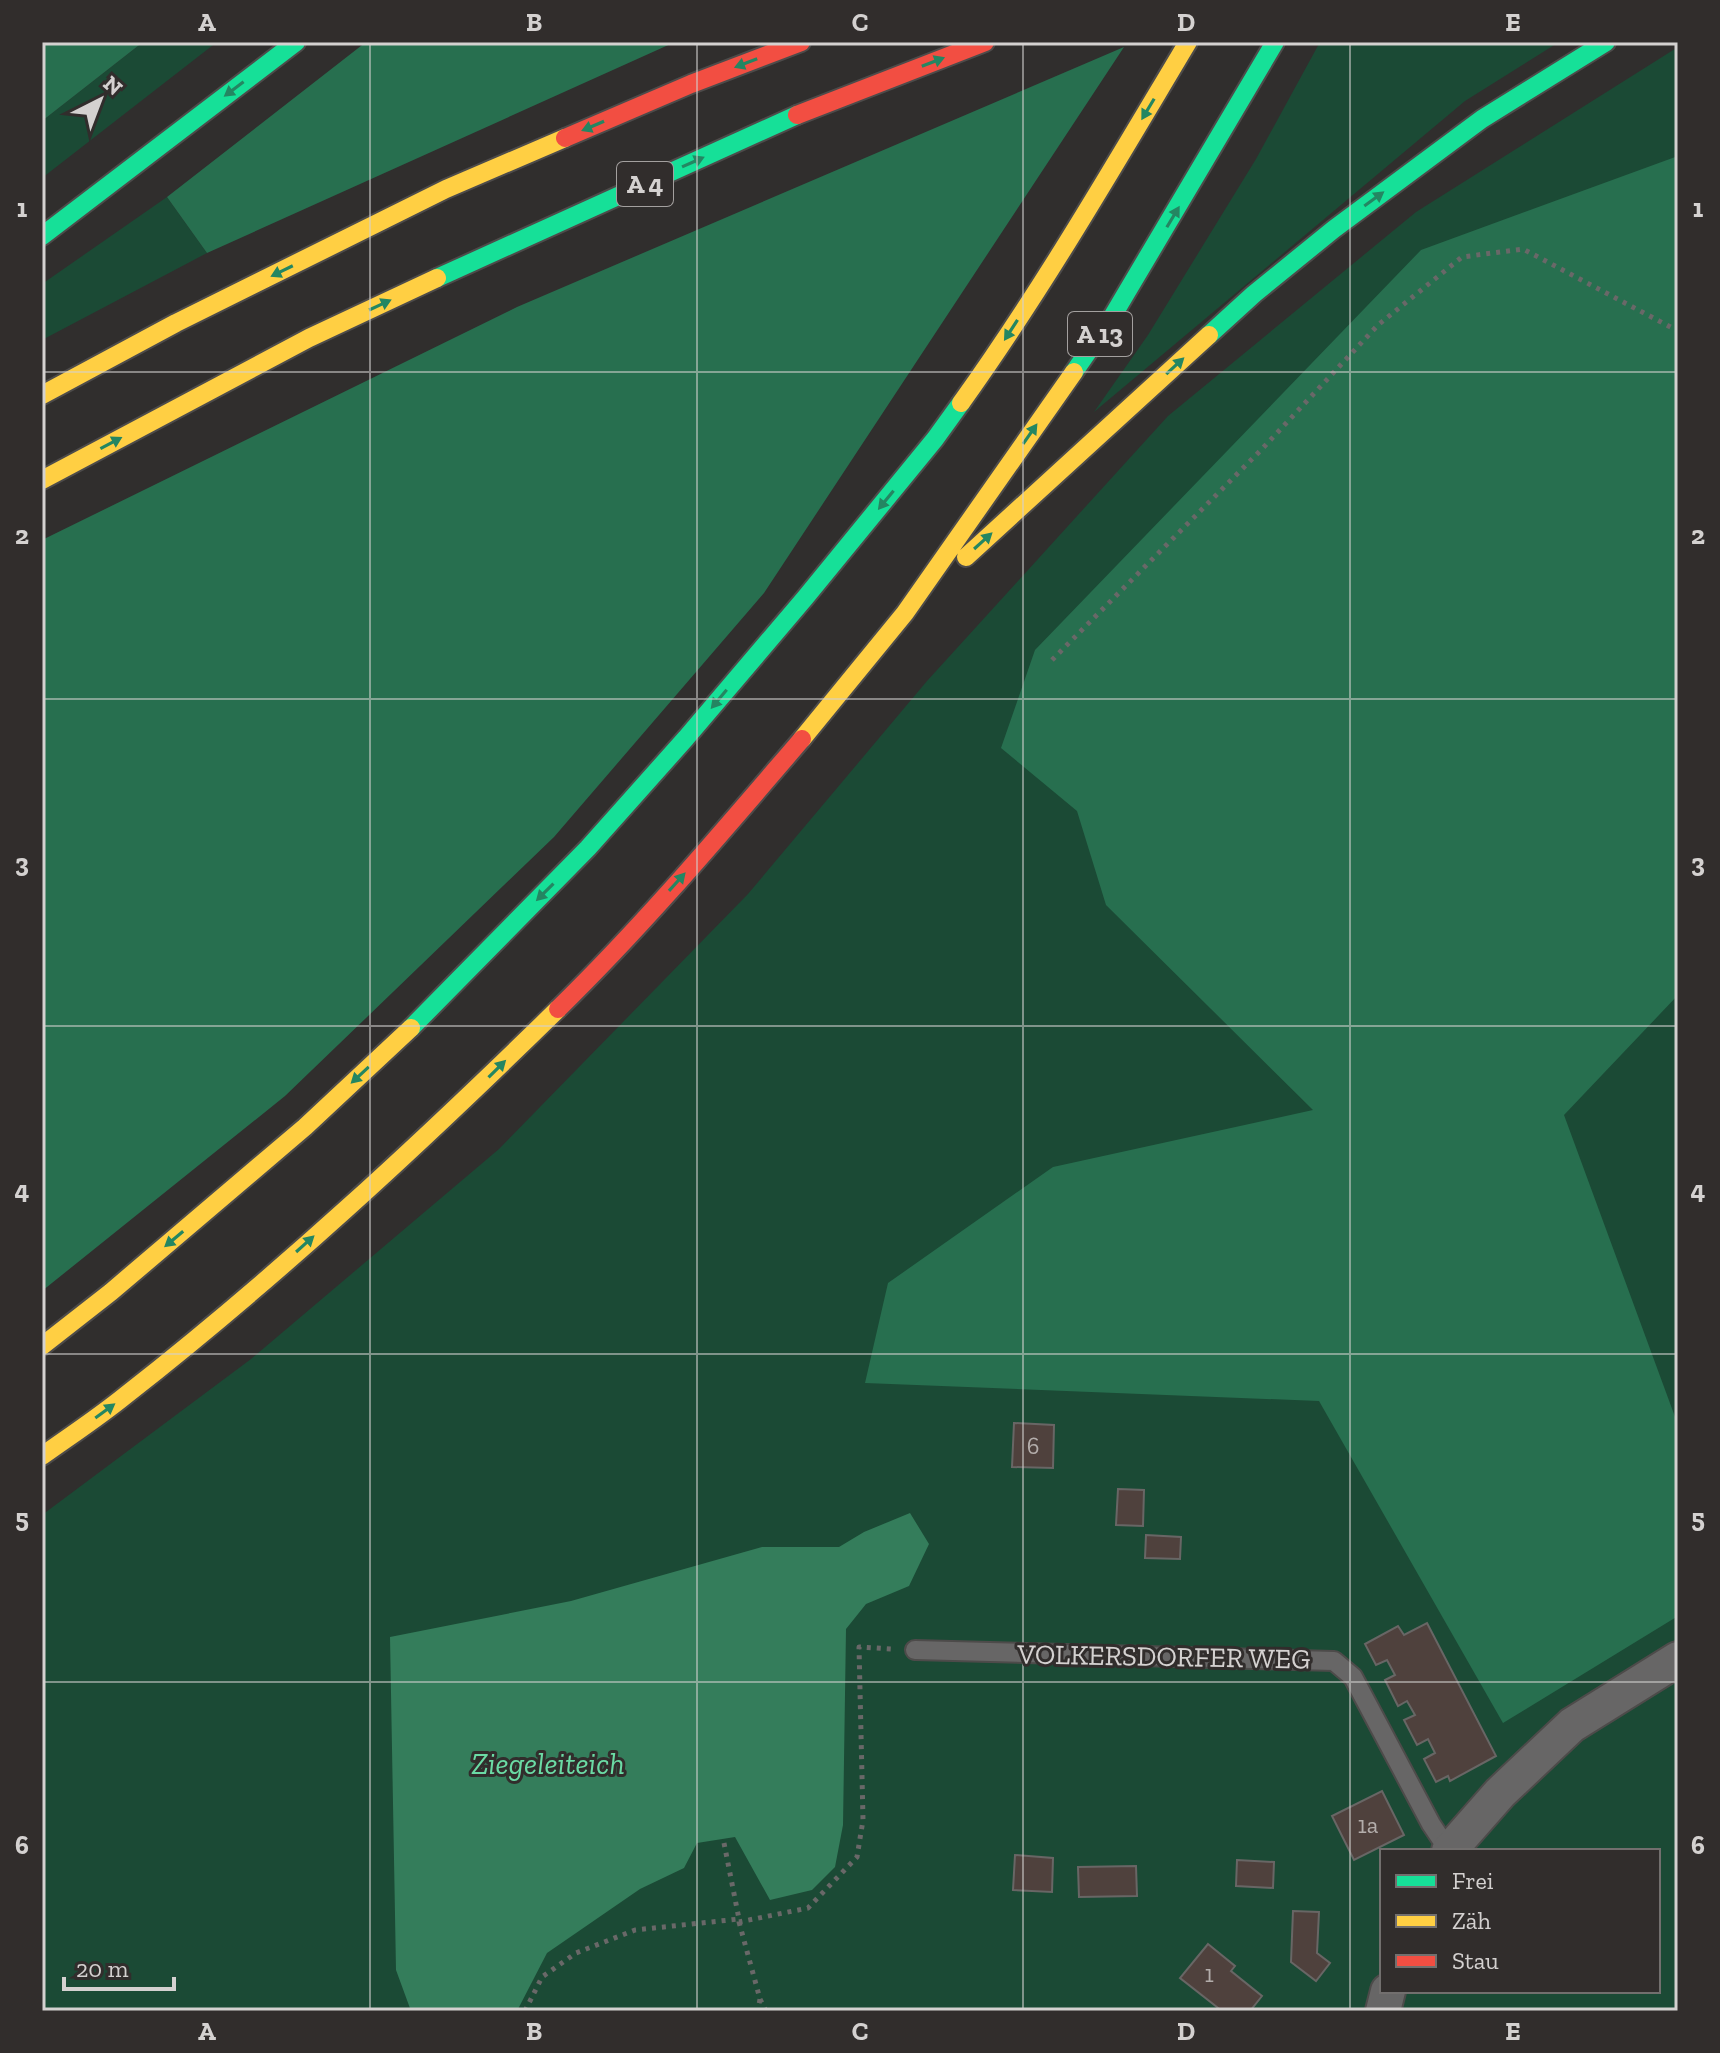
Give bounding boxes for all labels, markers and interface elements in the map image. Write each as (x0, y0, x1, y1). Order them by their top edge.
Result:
text: A (198, 6, 216, 38)
text: B (526, 6, 542, 38)
text: C (852, 6, 868, 38)
text: D (1177, 6, 1195, 38)
text: E (1505, 6, 1521, 38)
one-way arrow (921, 55, 945, 68)
one-way arrow (734, 57, 758, 70)
north arrow (60, 60, 140, 140)
text: N (98, 70, 128, 101)
one-way arrow (224, 81, 244, 97)
one-way arrow (1141, 98, 1155, 120)
one-way arrow (582, 119, 605, 132)
one-way arrow (681, 156, 705, 169)
road number: A 4 (617, 162, 673, 206)
one-way arrow (1363, 191, 1385, 207)
text: 1 (17, 192, 28, 224)
text: 1 (1693, 192, 1704, 224)
one-way arrow (1165, 206, 1179, 228)
one-way arrow (270, 264, 293, 278)
one-way arrow (368, 298, 391, 312)
road number: A 13 (1068, 312, 1132, 356)
one-way arrow (1005, 319, 1019, 341)
one-way arrow (1165, 358, 1184, 376)
one-way arrow (1022, 424, 1037, 445)
one-way arrow (99, 437, 122, 450)
one-way arrow (878, 489, 895, 509)
text: 2 (15, 519, 29, 551)
text: 2 (1691, 519, 1705, 551)
one-way arrow (973, 533, 992, 551)
one-way arrow (711, 689, 728, 709)
text: 3 (15, 847, 29, 879)
text: 3 (1691, 847, 1705, 879)
one-way arrow (668, 872, 686, 891)
one-way arrow (536, 882, 555, 901)
one-way arrow (487, 1060, 506, 1079)
one-way arrow (351, 1066, 370, 1084)
text: 4 (15, 1174, 30, 1206)
text: 4 (1691, 1174, 1706, 1206)
one-way arrow (164, 1230, 184, 1247)
one-way arrow (296, 1236, 315, 1254)
one-way arrow (95, 1403, 116, 1419)
house number: 6 (1027, 1431, 1039, 1460)
text: 5 (15, 1502, 29, 1534)
text: 5 (1691, 1502, 1705, 1534)
street label: VOLKERSDORFER WEG (1016, 1637, 1311, 1676)
water label: Ziegeleiteich (471, 1746, 625, 1782)
house number: 1a (1358, 1810, 1379, 1839)
text: 6 (15, 1829, 29, 1861)
text: 6 (1691, 1829, 1705, 1861)
legend (1380, 1849, 1660, 1993)
text: Frei (1452, 1866, 1494, 1895)
text: Zäh (1452, 1906, 1491, 1935)
scale bar (64, 1941, 174, 1991)
text: Stau (1452, 1946, 1499, 1975)
text: 20 m (76, 1954, 129, 1983)
house number: 1 (1204, 1959, 1214, 1988)
text: A (198, 2015, 216, 2047)
text: B (526, 2015, 542, 2047)
text: C (852, 2015, 868, 2047)
text: D (1177, 2015, 1195, 2047)
text: E (1505, 2015, 1521, 2047)

